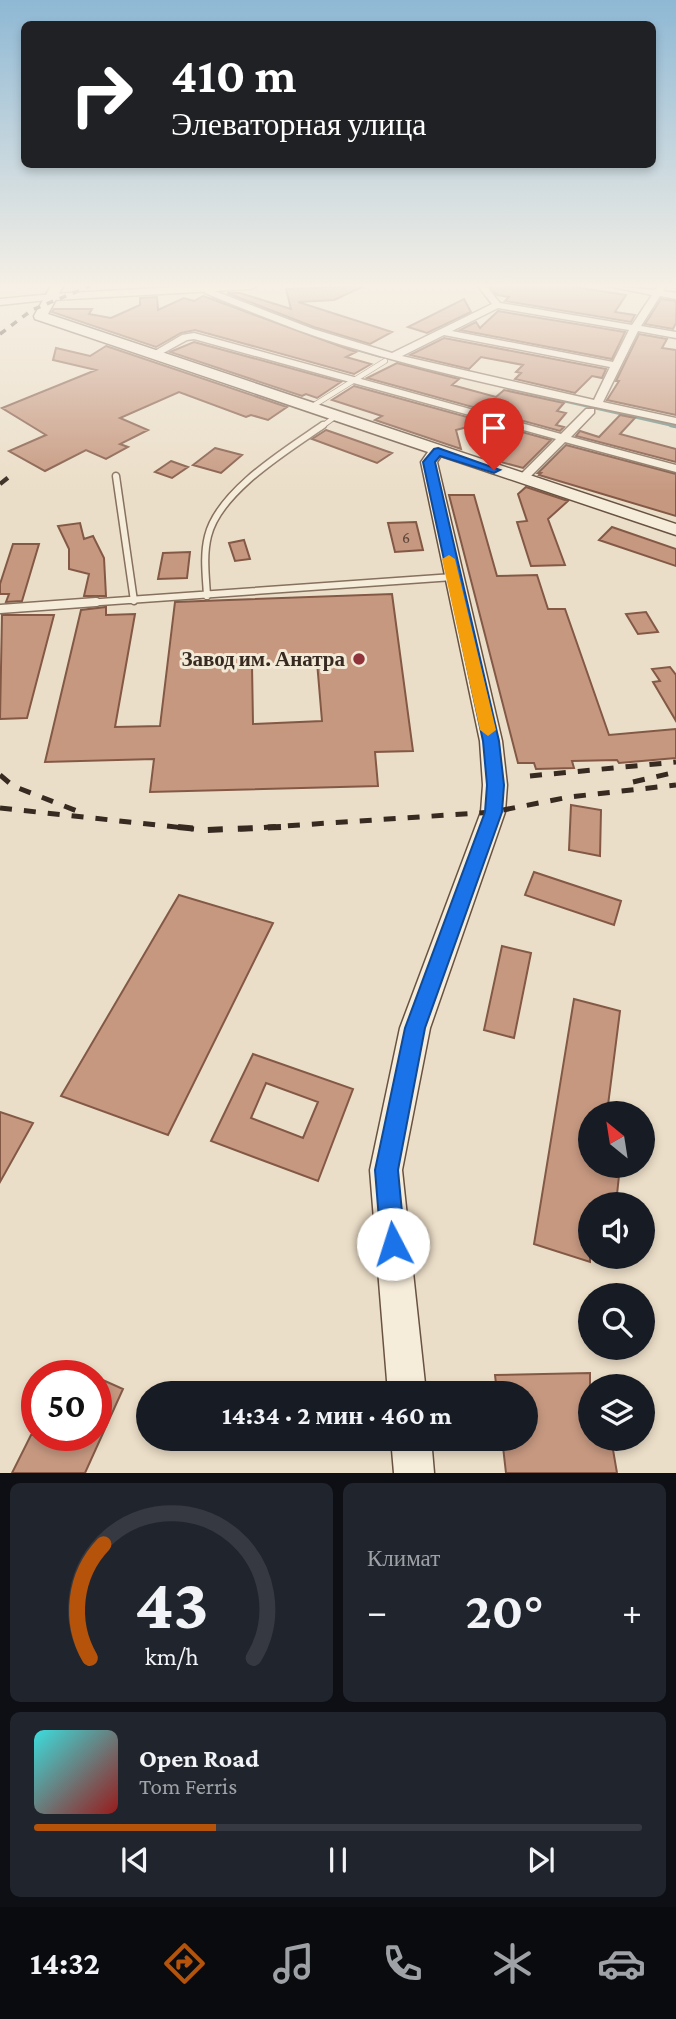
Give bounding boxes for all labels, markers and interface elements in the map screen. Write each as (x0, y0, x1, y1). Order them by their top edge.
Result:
text: 410 m (171, 48, 296, 103)
icon: right (56, 49, 147, 140)
text: Элеваторная улица (171, 106, 427, 142)
pin (464, 398, 524, 470)
icon: arrive (475, 409, 513, 447)
house number: 6 (402, 529, 410, 546)
place label: Завод им. Анатра (181, 647, 345, 671)
marker: Завод им. Анатра (351, 651, 367, 667)
north arrow (578, 1101, 654, 1178)
map controls (578, 1101, 655, 1451)
button: sound (578, 1192, 655, 1269)
position arrow (356, 1207, 430, 1281)
button: search (578, 1283, 655, 1360)
speed limit sign: 50 (21, 1360, 112, 1451)
button: layers (578, 1374, 655, 1451)
text: 14:34 · 2 мин · 460 m (222, 1401, 452, 1430)
text: Климат (367, 1545, 440, 1571)
text: 43 (134, 1564, 209, 1645)
text: 20° (465, 1581, 544, 1639)
text: − (367, 1590, 387, 1632)
text: + (622, 1590, 642, 1632)
text: km/h (145, 1643, 198, 1670)
text: Open Road (139, 1744, 259, 1773)
text: Tom Ferris (139, 1773, 237, 1799)
icon: previous (116, 1841, 154, 1879)
icon: pause (319, 1841, 357, 1879)
icon: next (522, 1841, 560, 1879)
icon: directions (160, 1939, 209, 1988)
icon: music (269, 1939, 318, 1988)
icon: phone (378, 1939, 427, 1988)
icon: climate (488, 1939, 537, 1988)
icon: car (597, 1939, 646, 1988)
text: 14:32 (30, 1945, 100, 1981)

